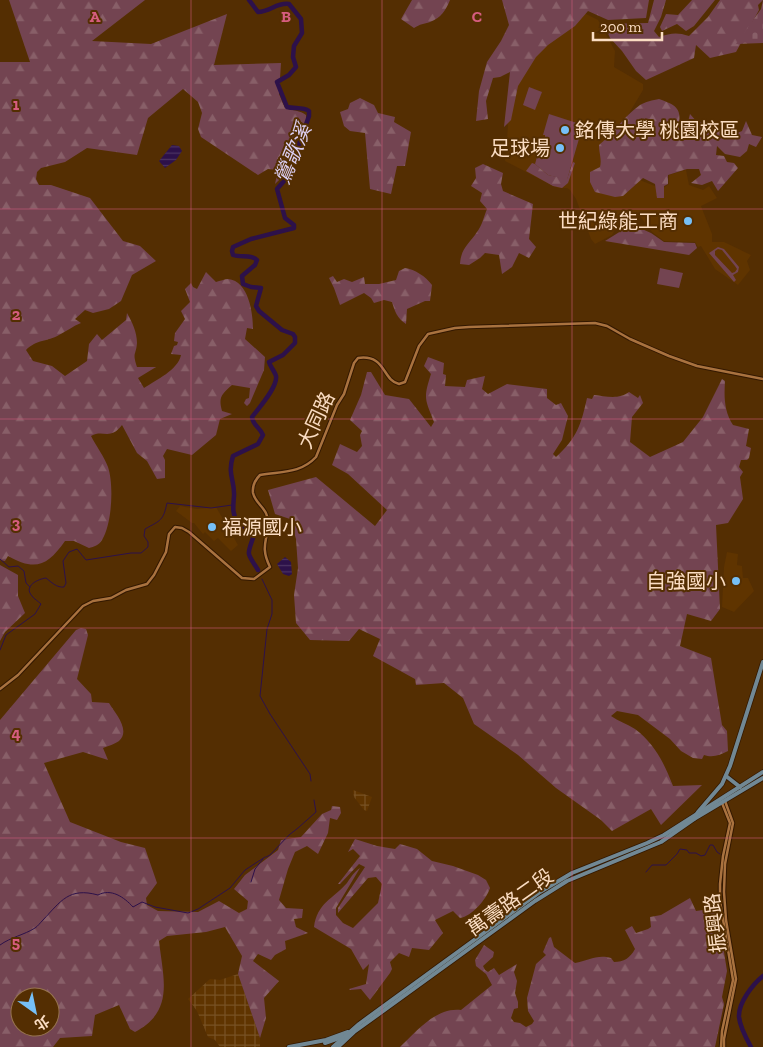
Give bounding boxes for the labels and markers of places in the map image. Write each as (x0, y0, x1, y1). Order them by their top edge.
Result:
place label: 銘傳大學 桃園校區 (575, 118, 740, 142)
marker: 銘傳大學 桃園校區 (559, 124, 571, 136)
place label: 足球場 (490, 136, 550, 160)
marker: 足球場 (554, 142, 566, 154)
place label: 世紀綠能工商 (558, 209, 678, 233)
marker: 世紀綠能工商 (682, 215, 694, 227)
place label: 福源國小 (222, 515, 302, 539)
marker: 福源國小 (206, 521, 218, 533)
place label: 自強國小 (646, 569, 726, 593)
marker: 自強國小 (730, 575, 742, 587)

